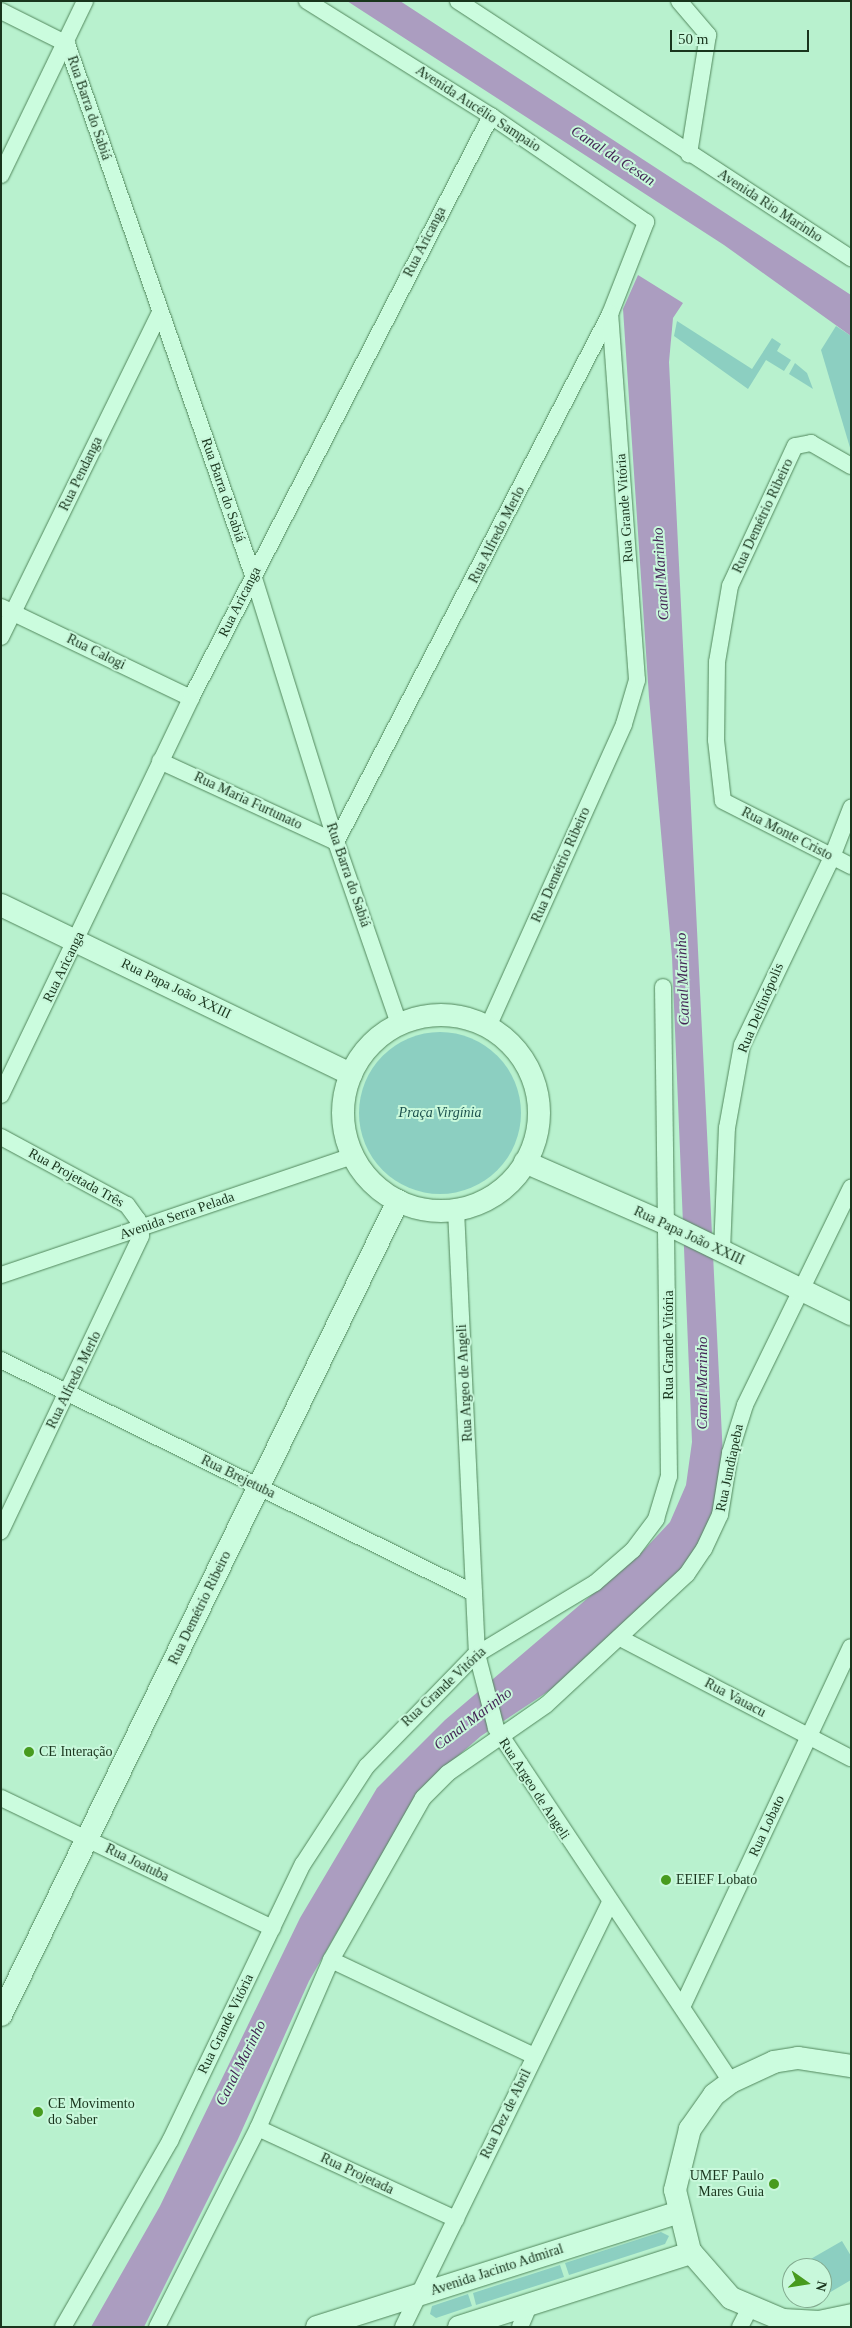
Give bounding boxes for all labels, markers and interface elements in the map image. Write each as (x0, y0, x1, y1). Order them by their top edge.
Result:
scale bar (672, 20, 811, 52)
text: 50 m (678, 31, 708, 47)
street label: Rua Barra do Sabiá (63, 54, 115, 162)
street label: Avenida Aucélio Sampaio (412, 62, 544, 156)
water label: Canal da Cesan (568, 122, 658, 190)
street label: Avenida Rio Marinho (714, 166, 826, 246)
street label: Rua Aricanga (400, 204, 450, 280)
street label: Rua Pendanga (56, 434, 106, 514)
street label: Rua Barra do Sabiá (197, 436, 249, 544)
street label: Rua Grande Vitória (613, 453, 637, 563)
street label: Rua Demétrio Ribeiro (729, 456, 797, 576)
street label: Rua Alfredo Merlo (465, 483, 529, 587)
water label: Canal Marinho (649, 527, 673, 621)
street label: Rua Aricanga (215, 564, 265, 640)
street label: Rua Calogi (64, 631, 128, 673)
street label: Rua Maria Furtunato (191, 769, 305, 833)
street label: Rua Monte Cristo (738, 804, 836, 864)
street label: Rua Demétrio Ribeiro (528, 805, 594, 925)
street label: Rua Barra do Sabiá (322, 821, 374, 929)
street label: Rua Aricanga (39, 929, 89, 1005)
water label: Canal Marinho (672, 932, 694, 1026)
street label: Rua Papa João XXIII (118, 955, 234, 1023)
street label: Rua Delfinópolis (735, 961, 787, 1055)
park label: Praça Virgínia (399, 1105, 481, 1121)
street label: Rua Projetada Três (25, 1145, 127, 1211)
street label: Avenida Serra Pelada (117, 1188, 237, 1244)
street label: Rua Papa João XXIII (631, 1203, 747, 1269)
street label: Rua Grande Vitória (661, 1290, 677, 1400)
street label: Rua Argeo de Angeli (453, 1323, 477, 1443)
street label: Rua Alfredo Merlo (43, 1328, 105, 1432)
water label: Canal Marinho (694, 1337, 712, 1429)
street label: Rua Jundiapeba (713, 1423, 747, 1513)
street label: Rua Brejetuba (198, 1452, 278, 1502)
street label: Rua Demétrio Ribeiro (165, 1548, 235, 1668)
street label: Rua Grande Vitória (398, 1643, 490, 1731)
street label: Rua Vauacu (701, 1675, 769, 1721)
water label: Canal Marinho (430, 1684, 516, 1754)
street label: Rua Argeo de Angeli (495, 1734, 573, 1844)
place label: CE Interação (39, 1744, 112, 1760)
marker: CE Interação (23, 1746, 35, 1758)
street label: Rua Lobato (746, 1793, 788, 1859)
street label: Rua Joatuba (102, 1840, 172, 1886)
place label: EEIEF Lobato (676, 1872, 757, 1888)
marker: EEIEF Lobato (660, 1874, 672, 1886)
street label: Rua Grande Vitória (194, 1971, 258, 2077)
water label: Canal Marinho (212, 2018, 270, 2108)
street label: Rua Dez de Abril (477, 2066, 535, 2162)
place label: CE Movimento do Saber (48, 2096, 135, 2128)
marker: CE Movimento do Saber (32, 2106, 44, 2118)
street label: Rua Projetada (318, 2150, 396, 2198)
place label: UMEF Paulo Mares Guia (690, 2168, 764, 2200)
marker: UMEF Paulo Mares Guia (768, 2178, 780, 2190)
street label: Avenida Jacinto Admiral (428, 2240, 566, 2300)
north arrow (782, 2258, 832, 2308)
text: N (813, 2280, 830, 2293)

